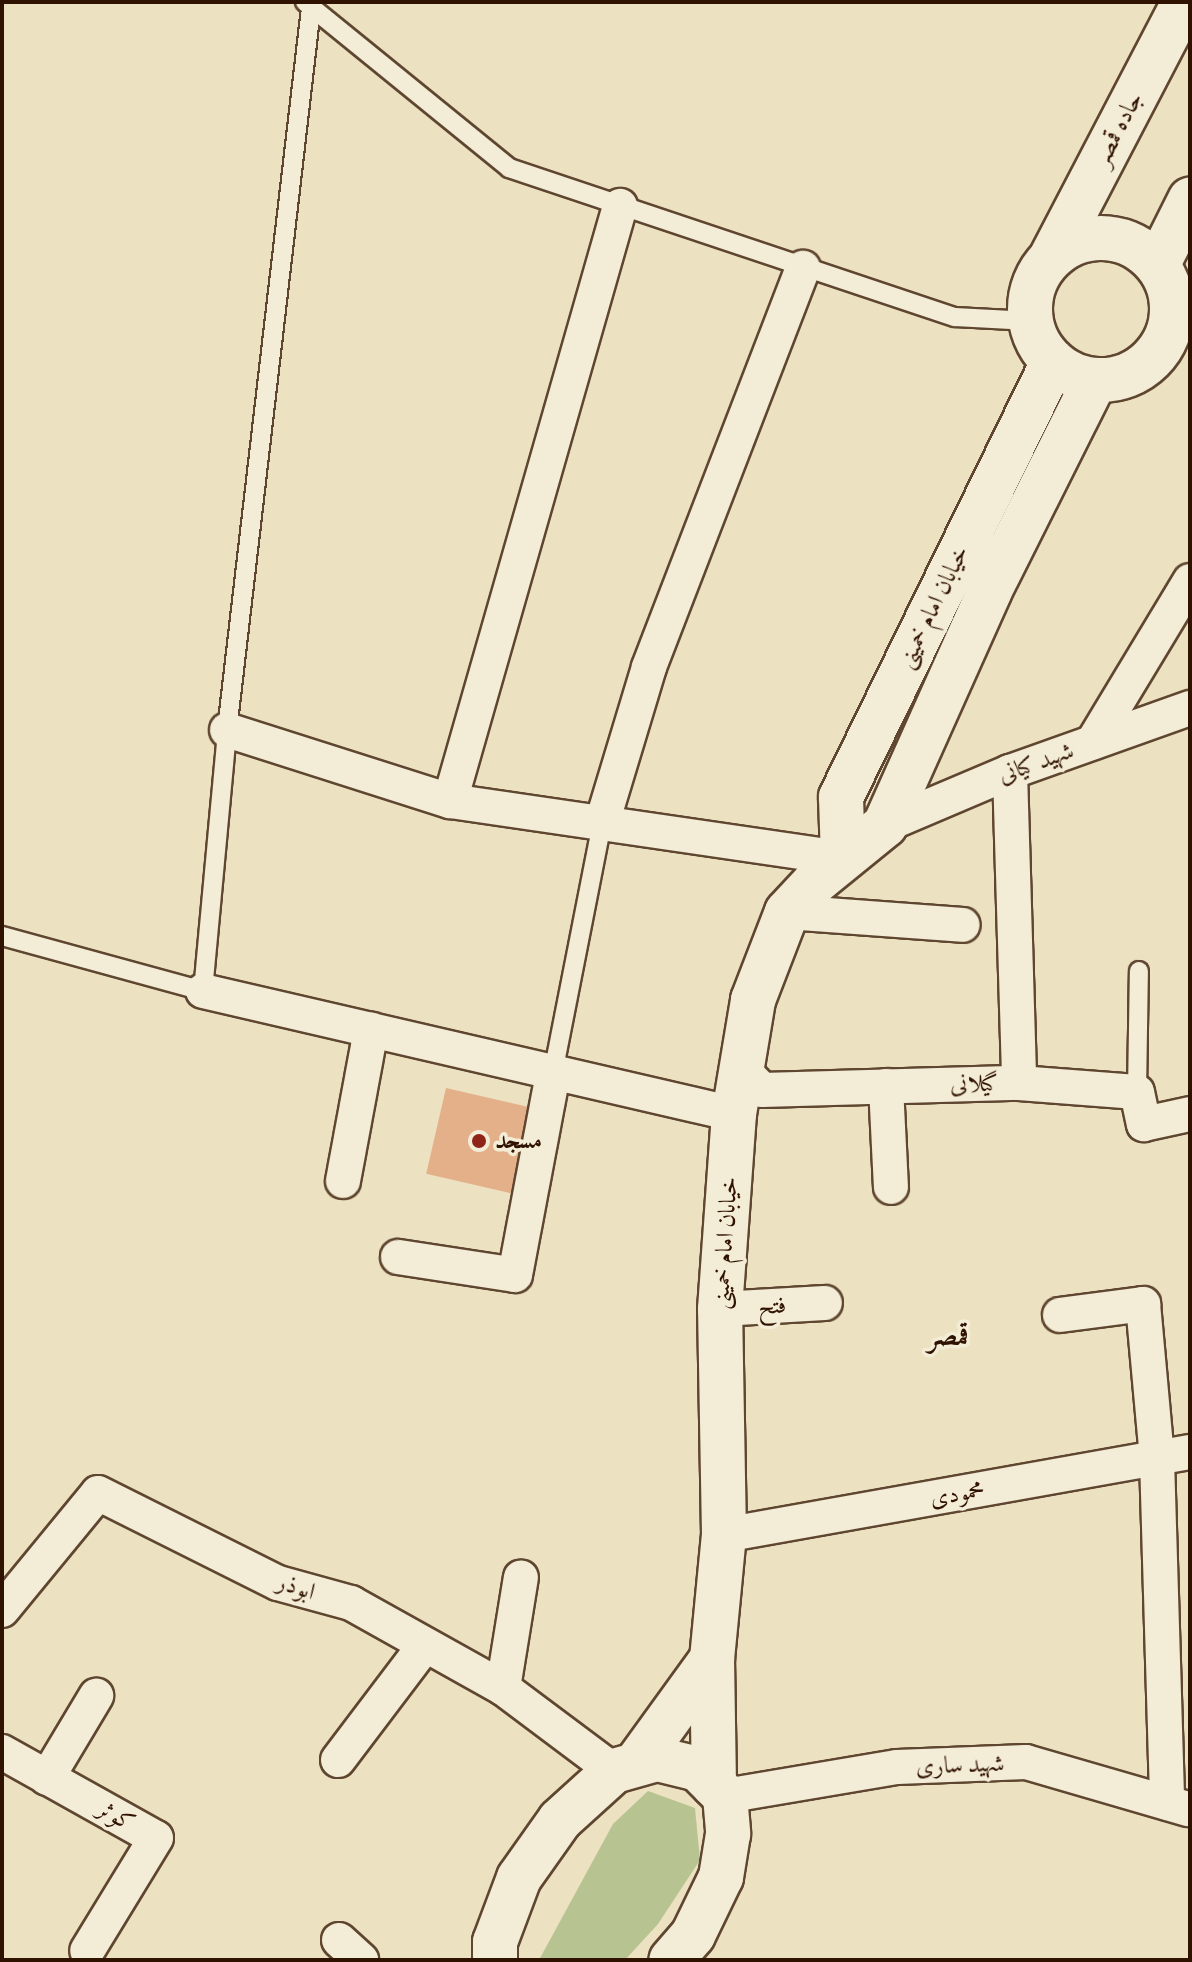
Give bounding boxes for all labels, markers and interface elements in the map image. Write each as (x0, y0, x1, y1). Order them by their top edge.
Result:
street label: جاده قمصر (1087, 87, 1149, 171)
street label: خیابان امام خمینی (891, 541, 975, 673)
street label: شهید کیانی (994, 736, 1078, 790)
street label: گیلانی (950, 1069, 998, 1099)
place label: مسجد (495, 1127, 542, 1155)
marker: مسجد (470, 1132, 488, 1150)
street label: خیابان امام خمینی (706, 1176, 744, 1310)
street label: فتح (757, 1291, 787, 1321)
district label: قمصر (928, 1319, 968, 1353)
street label: محمودی (927, 1475, 987, 1513)
street label: ابوذر (273, 1567, 319, 1607)
street label: شهید ساری (915, 1749, 1005, 1781)
street label: کوثر (92, 1794, 140, 1838)

